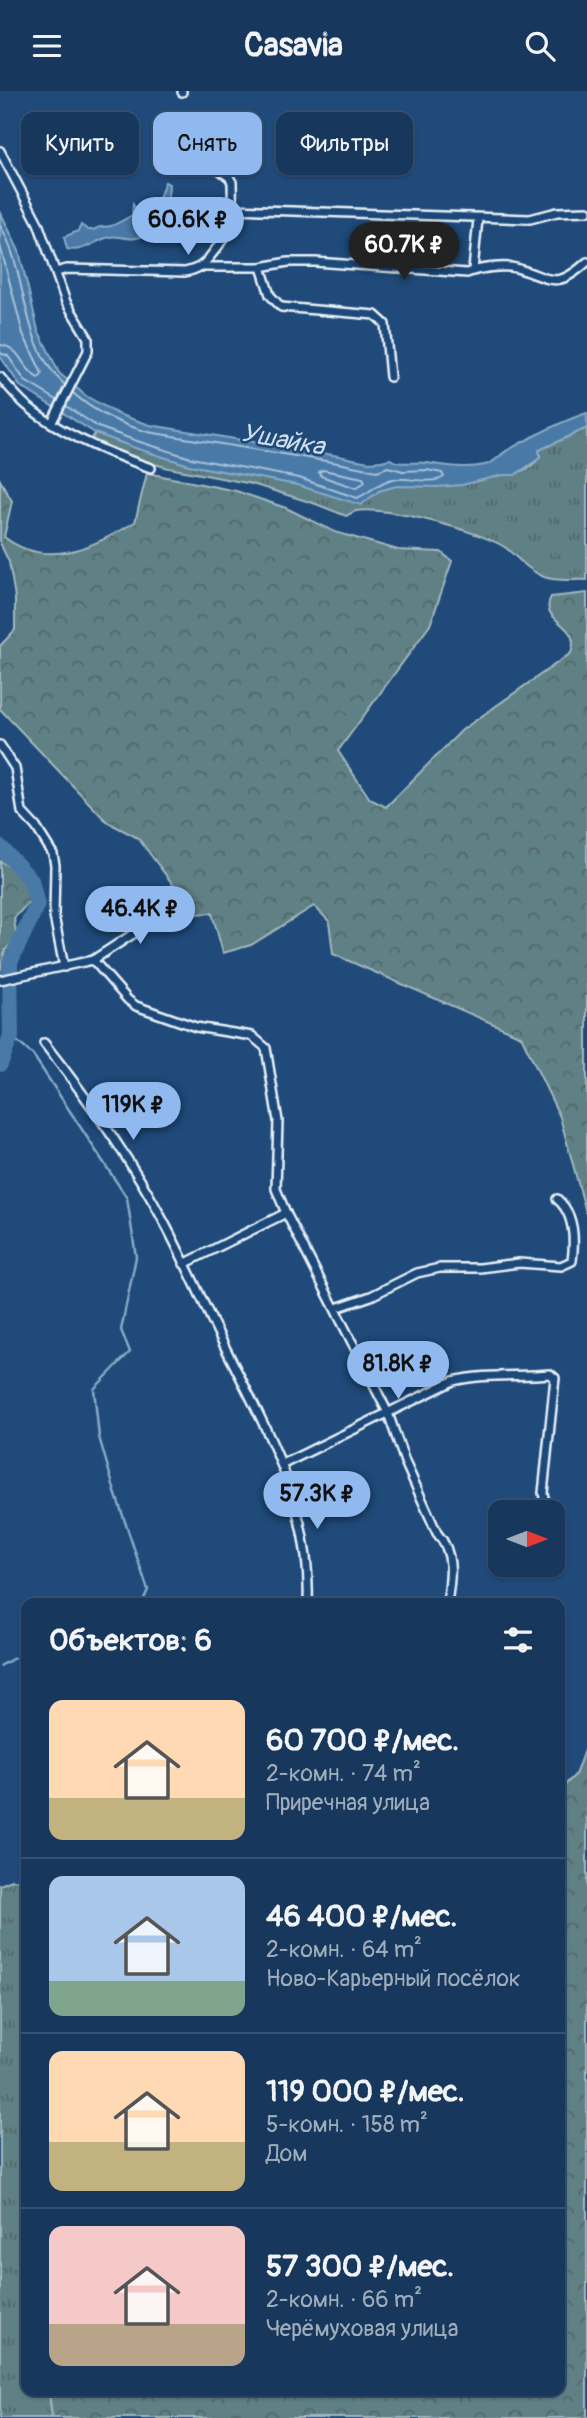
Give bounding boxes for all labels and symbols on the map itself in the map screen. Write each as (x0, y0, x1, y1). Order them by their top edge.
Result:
pin: 60.6K ₽ (123, 197, 253, 257)
pin: 60.7K ₽ (339, 223, 469, 282)
water label: Ушайка (239, 417, 329, 463)
pin: 46.4K ₽ (75, 887, 205, 946)
pin: 119K ₽ (76, 1083, 190, 1142)
pin: 81.8K ₽ (333, 1341, 463, 1401)
pin: 57.3K ₽ (252, 1471, 382, 1531)
north arrow (488, 1500, 565, 1577)

